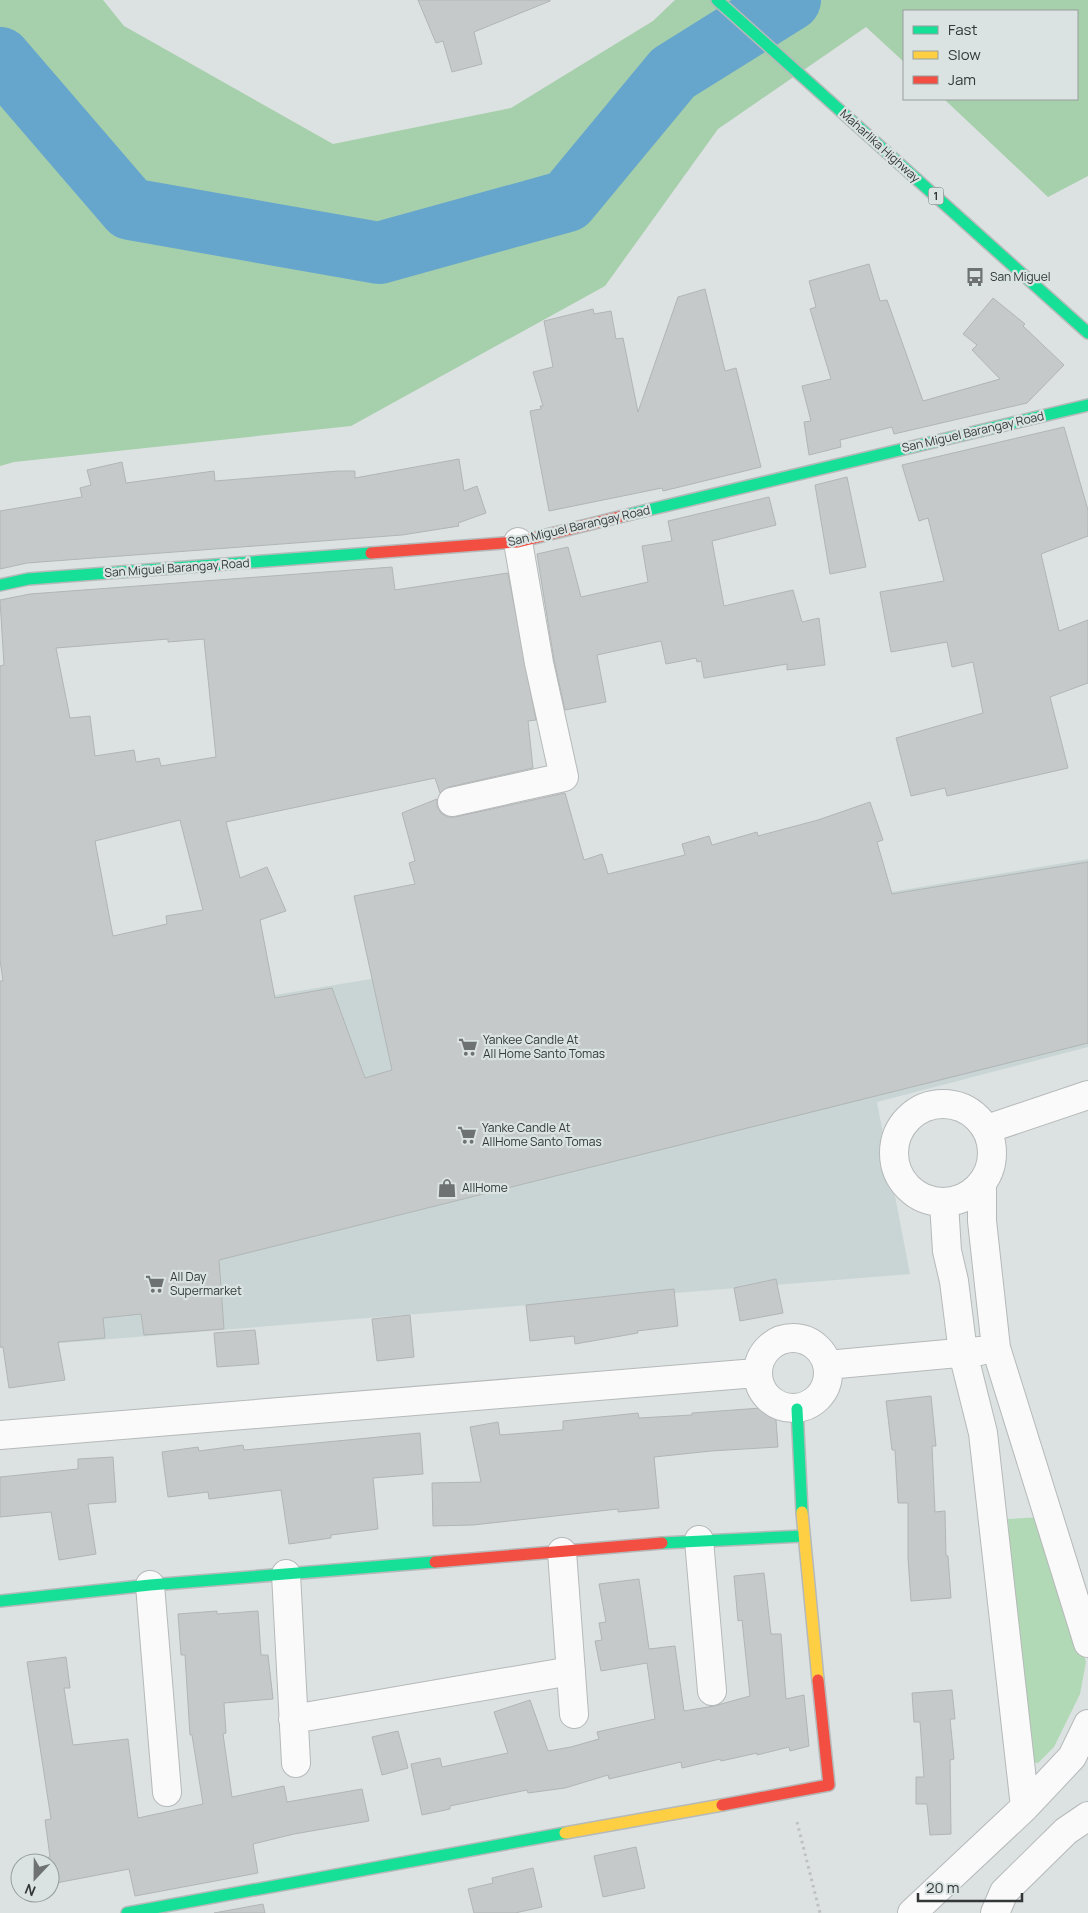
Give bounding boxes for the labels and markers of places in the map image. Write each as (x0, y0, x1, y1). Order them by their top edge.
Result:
bus stop icon: San Miguel (964, 266, 986, 288)
place label: San Miguel (990, 268, 1051, 285)
place label: Yankee Candle At All Home Santo Tomas (483, 1031, 605, 1062)
supermarket icon: Yankee Candle At All Home Santo Tomas (457, 1036, 479, 1058)
place label: Yanke Candle At AllHome Santo Tomas (482, 1119, 602, 1150)
supermarket icon: Yanke Candle At AllHome Santo Tomas (456, 1124, 478, 1146)
shop icon: AllHome (436, 1177, 458, 1199)
place label: AllHome (462, 1179, 508, 1196)
place label: All Day Supermarket (170, 1268, 242, 1299)
supermarket icon: All Day Supermarket (144, 1273, 166, 1295)

